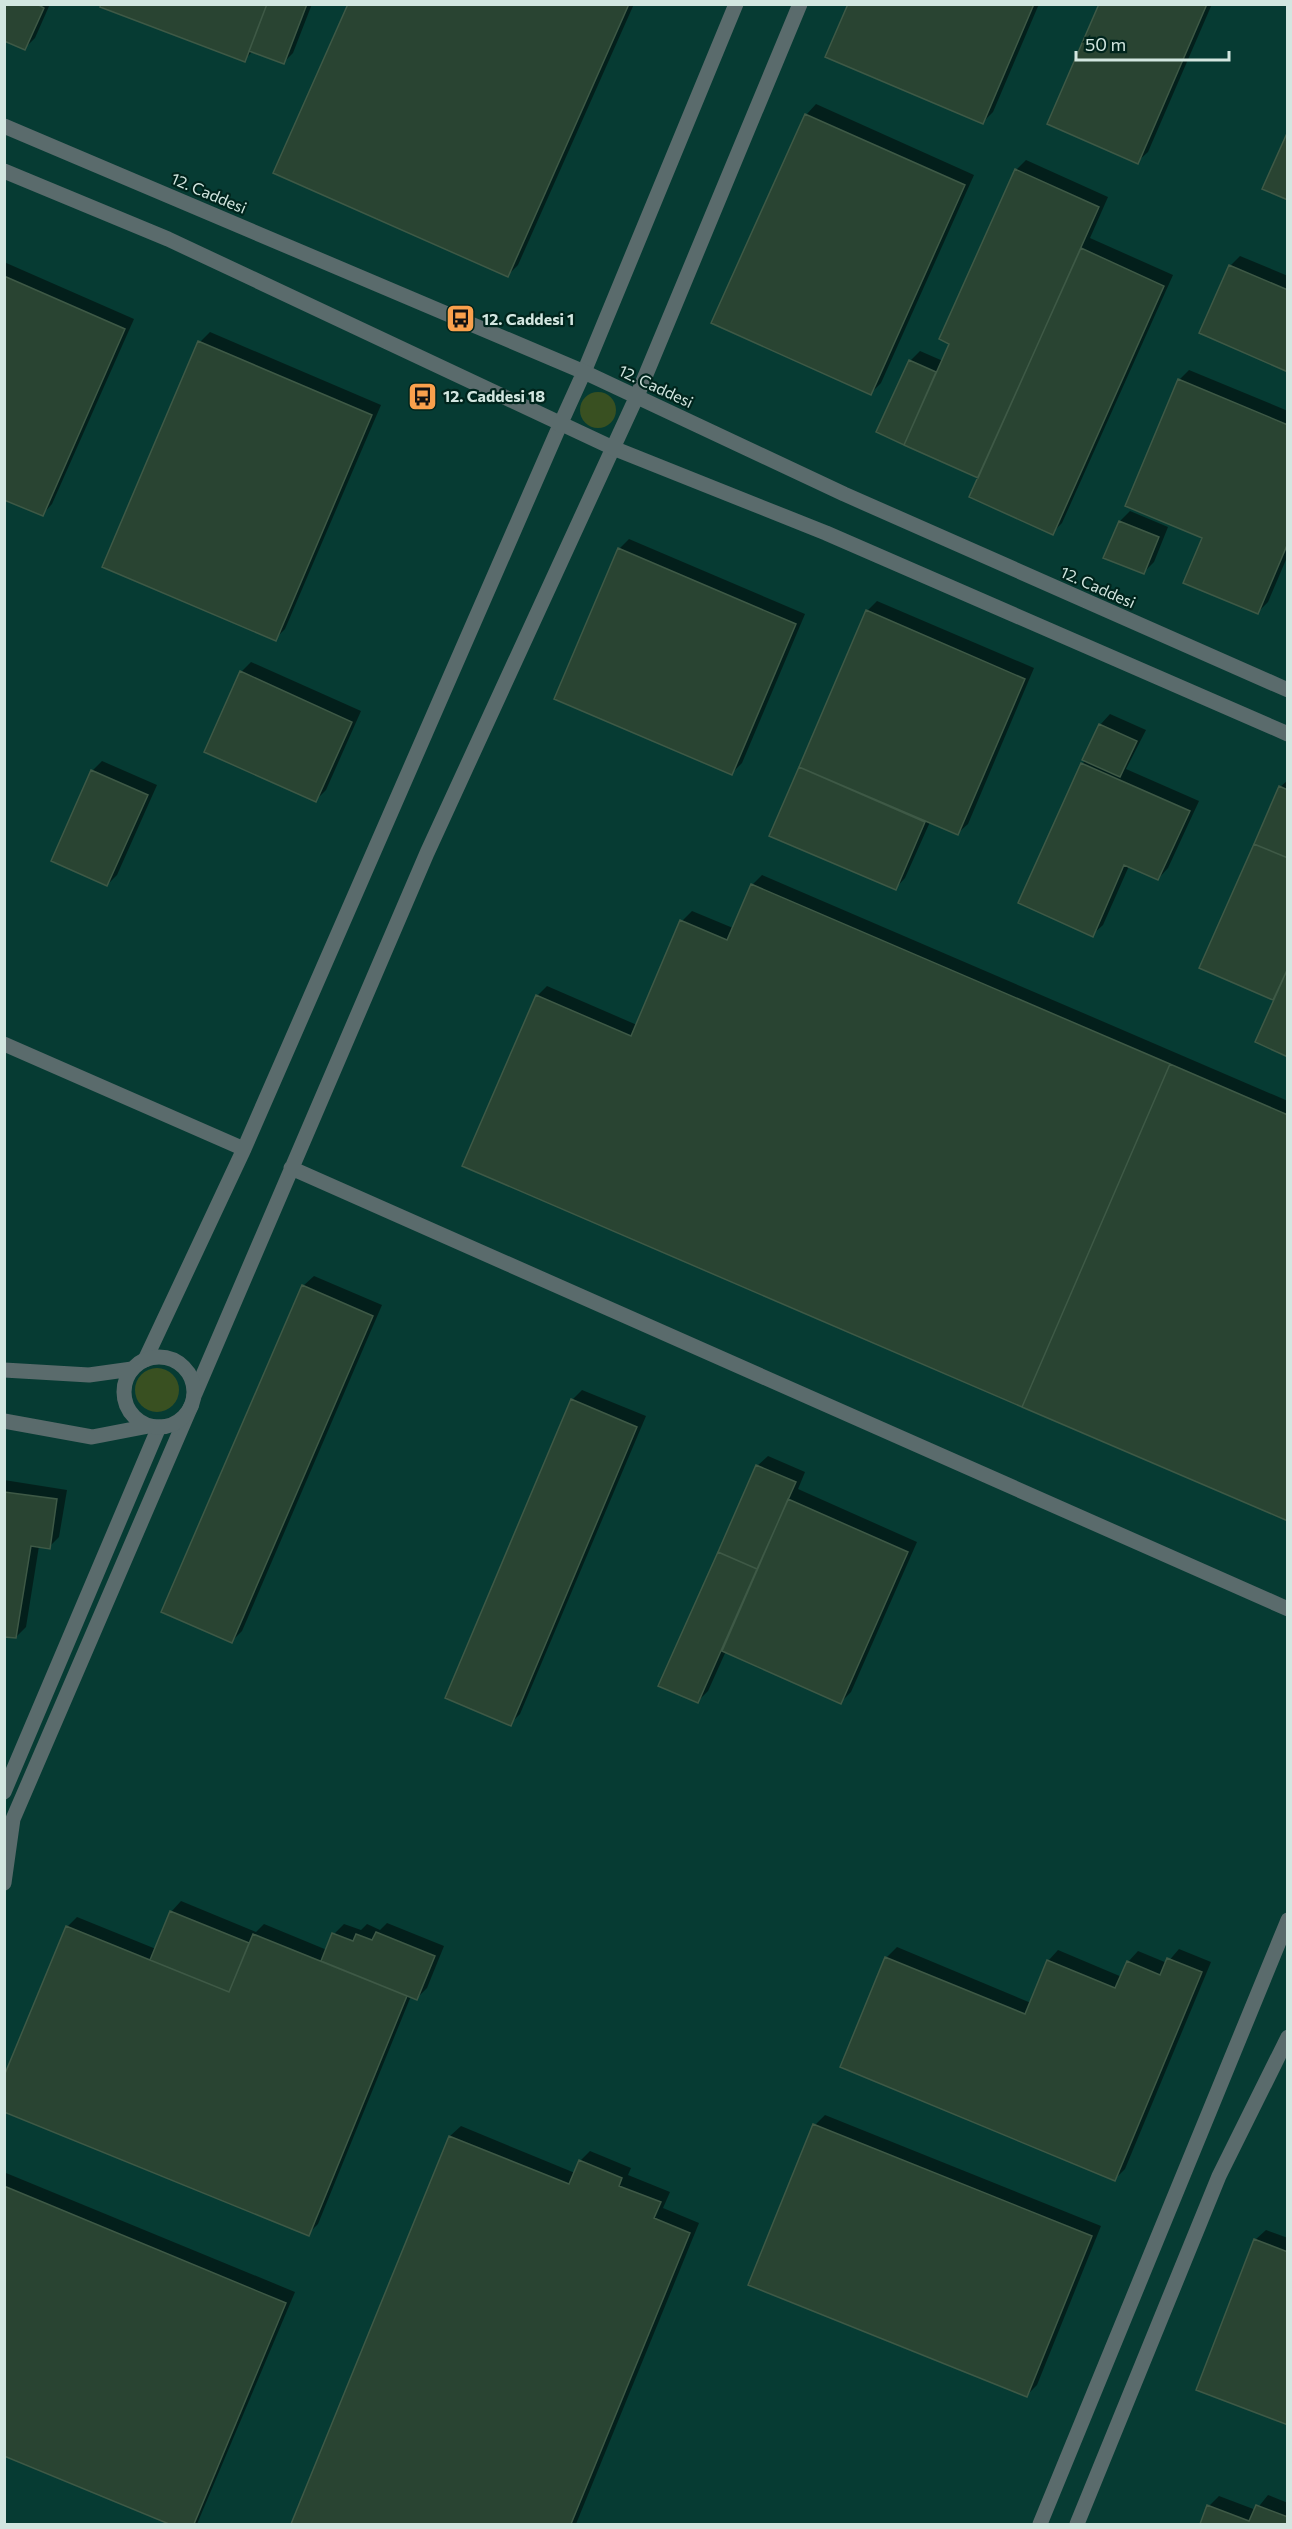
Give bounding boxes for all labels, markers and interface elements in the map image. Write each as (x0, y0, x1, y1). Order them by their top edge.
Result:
scale bar (1076, 24, 1229, 62)
text: 50 m (1085, 33, 1126, 55)
street label: 12. Caddesi (169, 168, 250, 217)
bus stop icon: 12. Caddesi 1 (445, 303, 477, 335)
place label: 12. Caddesi 1 (482, 309, 574, 328)
street label: 12. Caddesi (616, 360, 697, 411)
bus stop icon: 12. Caddesi 18 (406, 380, 438, 412)
place label: 12. Caddesi 18 (443, 386, 545, 405)
street label: 12. Caddesi (1058, 562, 1139, 612)

